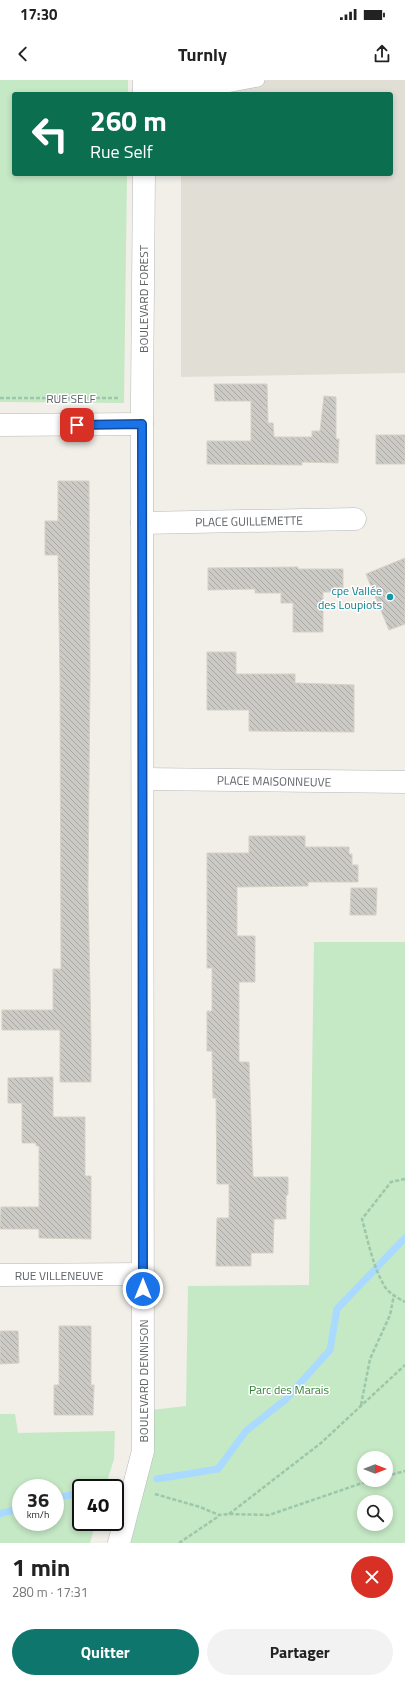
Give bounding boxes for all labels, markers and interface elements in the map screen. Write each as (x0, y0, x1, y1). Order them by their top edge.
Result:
text: 17:30 (20, 3, 57, 26)
text: Turnly (178, 41, 227, 68)
icon: back (12, 43, 34, 65)
icon: share (371, 43, 393, 65)
text: 260 m (90, 99, 167, 142)
icon: left (24, 108, 76, 160)
text: Rue Self (90, 138, 153, 165)
street label: BOULEVARD FOREST (134, 244, 153, 353)
street label: RUE SELF (46, 389, 96, 408)
pin (60, 408, 94, 442)
icon: arrive (66, 414, 88, 436)
street label: PLACE GUILLEMETTE (195, 511, 303, 531)
place label: cpe Vallée des Loupiots (318, 581, 382, 614)
marker: cpe Vallée des Loupiots (385, 592, 395, 602)
street label: PLACE MAISONNEUVE (217, 771, 332, 792)
street label: RUE VILLENEUVE (15, 1266, 104, 1285)
position arrow (122, 1268, 164, 1310)
street label: BOULEVARD DENNISON (134, 1319, 153, 1443)
park label: Parc des Marais (249, 1380, 329, 1399)
north arrow (357, 1451, 393, 1487)
map controls (357, 1451, 393, 1531)
speed limit sign: 40 (72, 1479, 124, 1531)
text: 36 (27, 1484, 49, 1515)
button: search (357, 1495, 393, 1531)
text: km/h (27, 1507, 49, 1522)
text: 1 min (12, 1549, 70, 1585)
button: close (351, 1556, 393, 1598)
text: 280 m · 17:31 (12, 1582, 88, 1602)
button: Quitter (12, 1629, 199, 1675)
button: Partager (207, 1629, 393, 1675)

